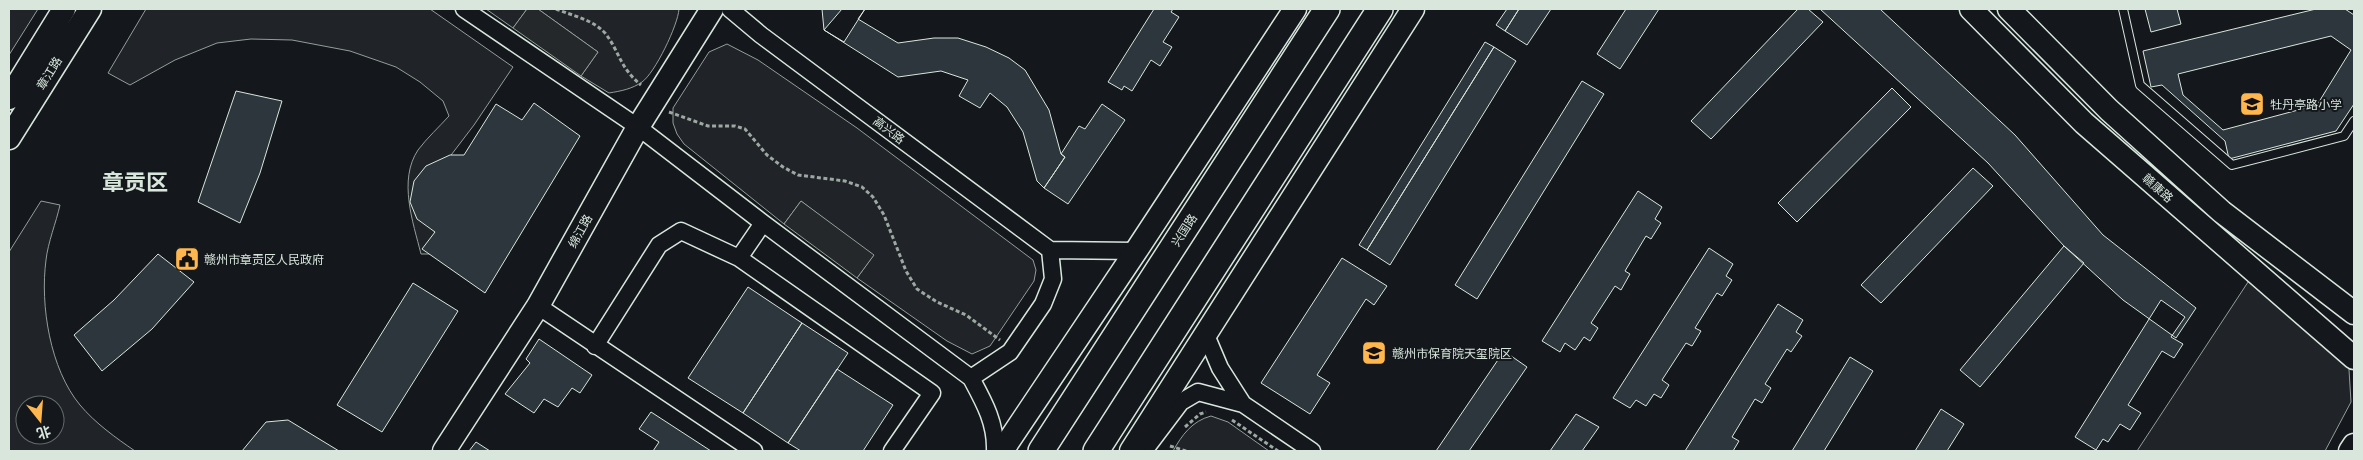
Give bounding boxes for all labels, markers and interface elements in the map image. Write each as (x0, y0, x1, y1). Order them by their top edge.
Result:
street label: 章江路 (32, 53, 66, 93)
school or university icon: 牡丹亭路小学 (2239, 91, 2265, 117)
place label: 牡丹亭路小学 (2270, 96, 2342, 113)
street label: 高兴路 (870, 112, 908, 148)
district label: 章贡区 (102, 167, 168, 198)
street label: 赣康路 (2139, 170, 2177, 206)
street label: 兴国路 (1167, 210, 1201, 250)
street label: 绵江路 (564, 211, 596, 251)
public building icon: 赣州市章贡区人民政府 (174, 246, 200, 272)
place label: 赣州市章贡区人民政府 (204, 251, 324, 268)
school or university icon: 赣州市保育院天玺院区 (1361, 340, 1387, 366)
place label: 赣州市保育院天玺院区 (1392, 345, 1512, 362)
north arrow (15, 395, 65, 445)
text: 北 (34, 421, 53, 444)

